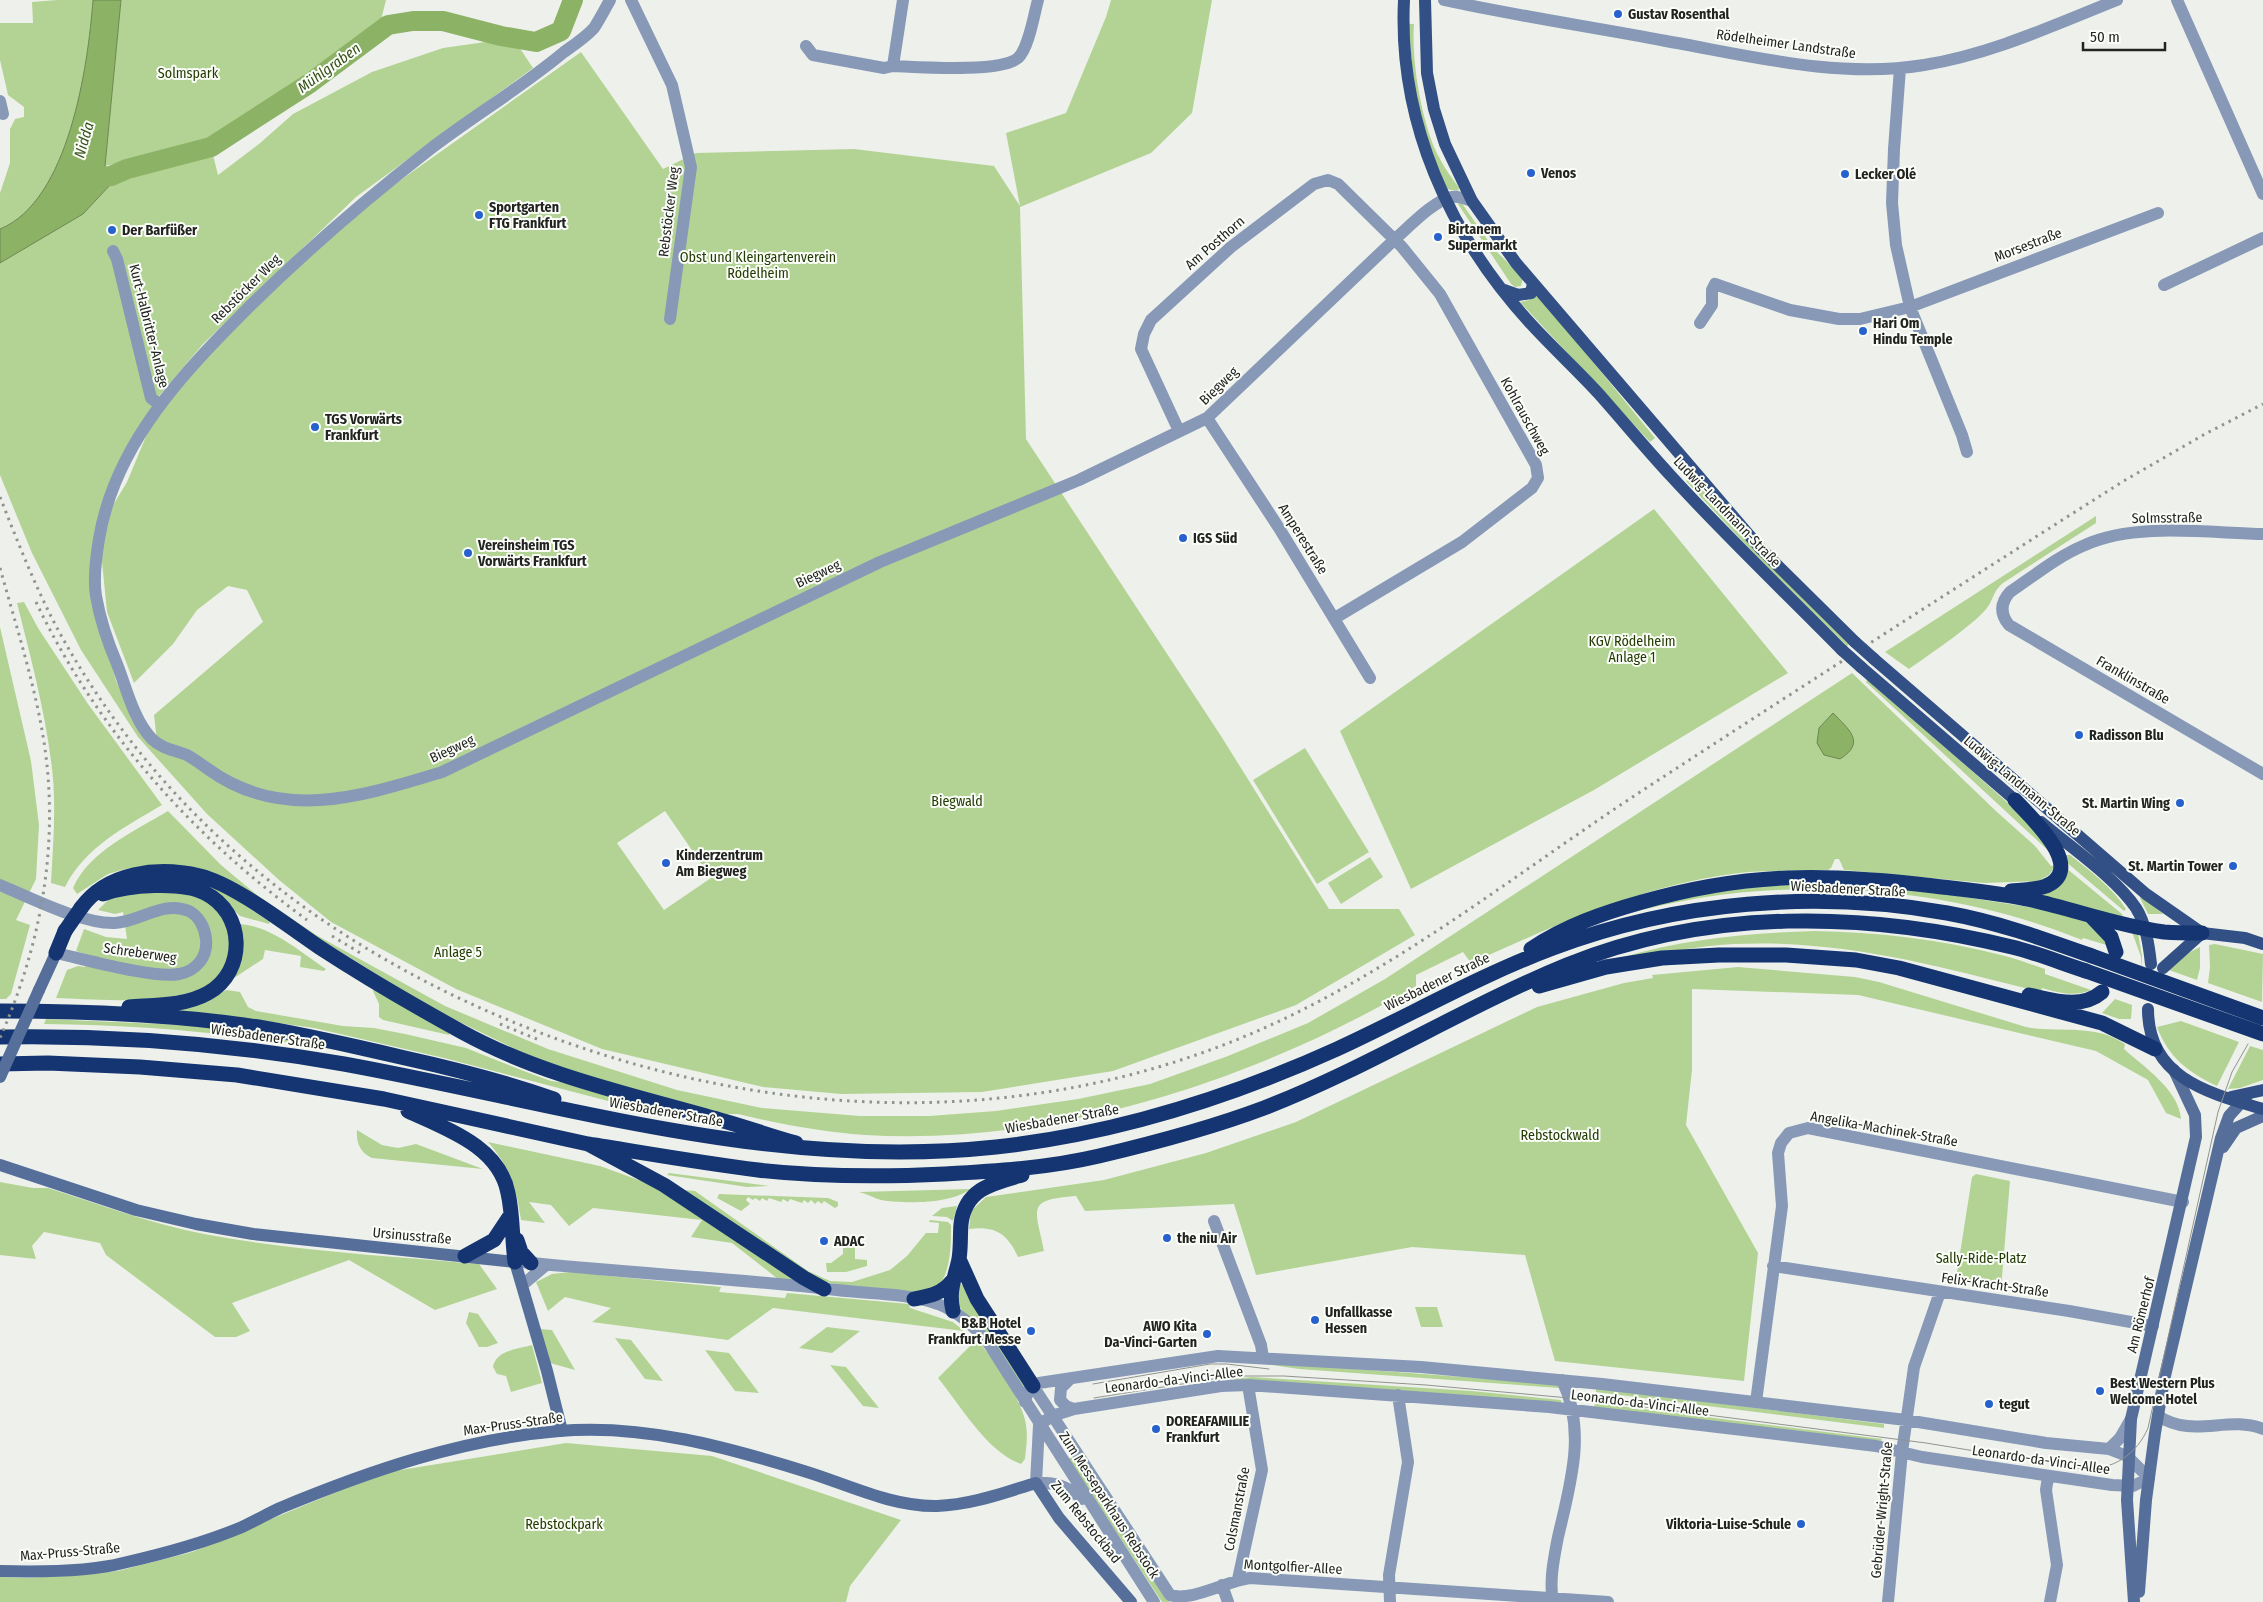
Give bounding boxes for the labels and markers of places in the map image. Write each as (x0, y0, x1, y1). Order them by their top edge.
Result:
place label: Gustav Rosenthal (1628, 6, 1729, 23)
marker: Gustav Rosenthal (1612, 8, 1624, 20)
place label: Venos (1540, 165, 1576, 182)
place label: Lecker Olé (1855, 166, 1916, 183)
marker: Venos (1525, 167, 1537, 179)
marker: Lecker Olé (1839, 168, 1851, 180)
place label: Sportgarten FTG Frankfurt (489, 199, 568, 232)
marker: Sportgarten FTG Frankfurt (473, 209, 485, 221)
place label: Birtanem Supermarkt (1448, 221, 1518, 254)
place label: Der Barfüßer (122, 222, 198, 239)
marker: Der Barfüßer (106, 224, 118, 236)
marker: Birtanem Supermarkt (1432, 231, 1444, 243)
place label: Hari Om Hindu Temple (1873, 315, 1953, 348)
marker: Hari Om Hindu Temple (1857, 325, 1869, 337)
place label: TGS Vorwärts Frankfurt (325, 411, 402, 444)
marker: TGS Vorwärts Frankfurt (309, 421, 321, 433)
place label: IGS Süd (1193, 530, 1237, 547)
marker: IGS Süd (1177, 532, 1189, 544)
place label: Vereinsheim TGS Vorwärts Frankfurt (477, 537, 588, 570)
marker: Vereinsheim TGS Vorwärts Frankfurt (462, 547, 474, 559)
place label: Radisson Blu (2089, 727, 2164, 744)
marker: Radisson Blu (2073, 729, 2085, 741)
place label: St. Martin Wing (2082, 795, 2170, 812)
marker: St. Martin Wing (2174, 797, 2186, 809)
place label: Kinderzentrum Am Biegweg (675, 847, 763, 880)
marker: Kinderzentrum Am Biegweg (660, 857, 672, 869)
place label: St. Martin Tower (2128, 858, 2224, 875)
marker: St. Martin Tower (2227, 860, 2239, 872)
place label: the niu Air (1177, 1230, 1238, 1247)
marker: the niu Air (1161, 1232, 1173, 1244)
place label: ADAC (833, 1233, 865, 1250)
marker: ADAC (818, 1235, 830, 1247)
place label: Unfallkasse Hessen (1325, 1304, 1392, 1337)
marker: Unfallkasse Hessen (1309, 1314, 1321, 1326)
place label: B&B Hotel Frankfurt Messe (928, 1315, 1021, 1348)
place label: AWO Kita Da-Vinci-Garten (1104, 1318, 1197, 1351)
marker: B&B Hotel Frankfurt Messe (1025, 1325, 1037, 1337)
marker: AWO Kita Da-Vinci-Garten (1201, 1328, 1213, 1340)
place label: Best Western Plus Welcome Hotel (2110, 1375, 2215, 1408)
marker: Best Western Plus Welcome Hotel (2094, 1385, 2106, 1397)
place label: tegut (1999, 1396, 2031, 1413)
marker: tegut (1983, 1398, 1995, 1410)
place label: DOREAFAMILIE Frankfurt (1166, 1413, 1249, 1446)
marker: DOREAFAMILIE Frankfurt (1150, 1423, 1162, 1435)
place label: Viktoria-Luise-Schule (1665, 1516, 1791, 1533)
marker: Viktoria-Luise-Schule (1795, 1518, 1807, 1530)

